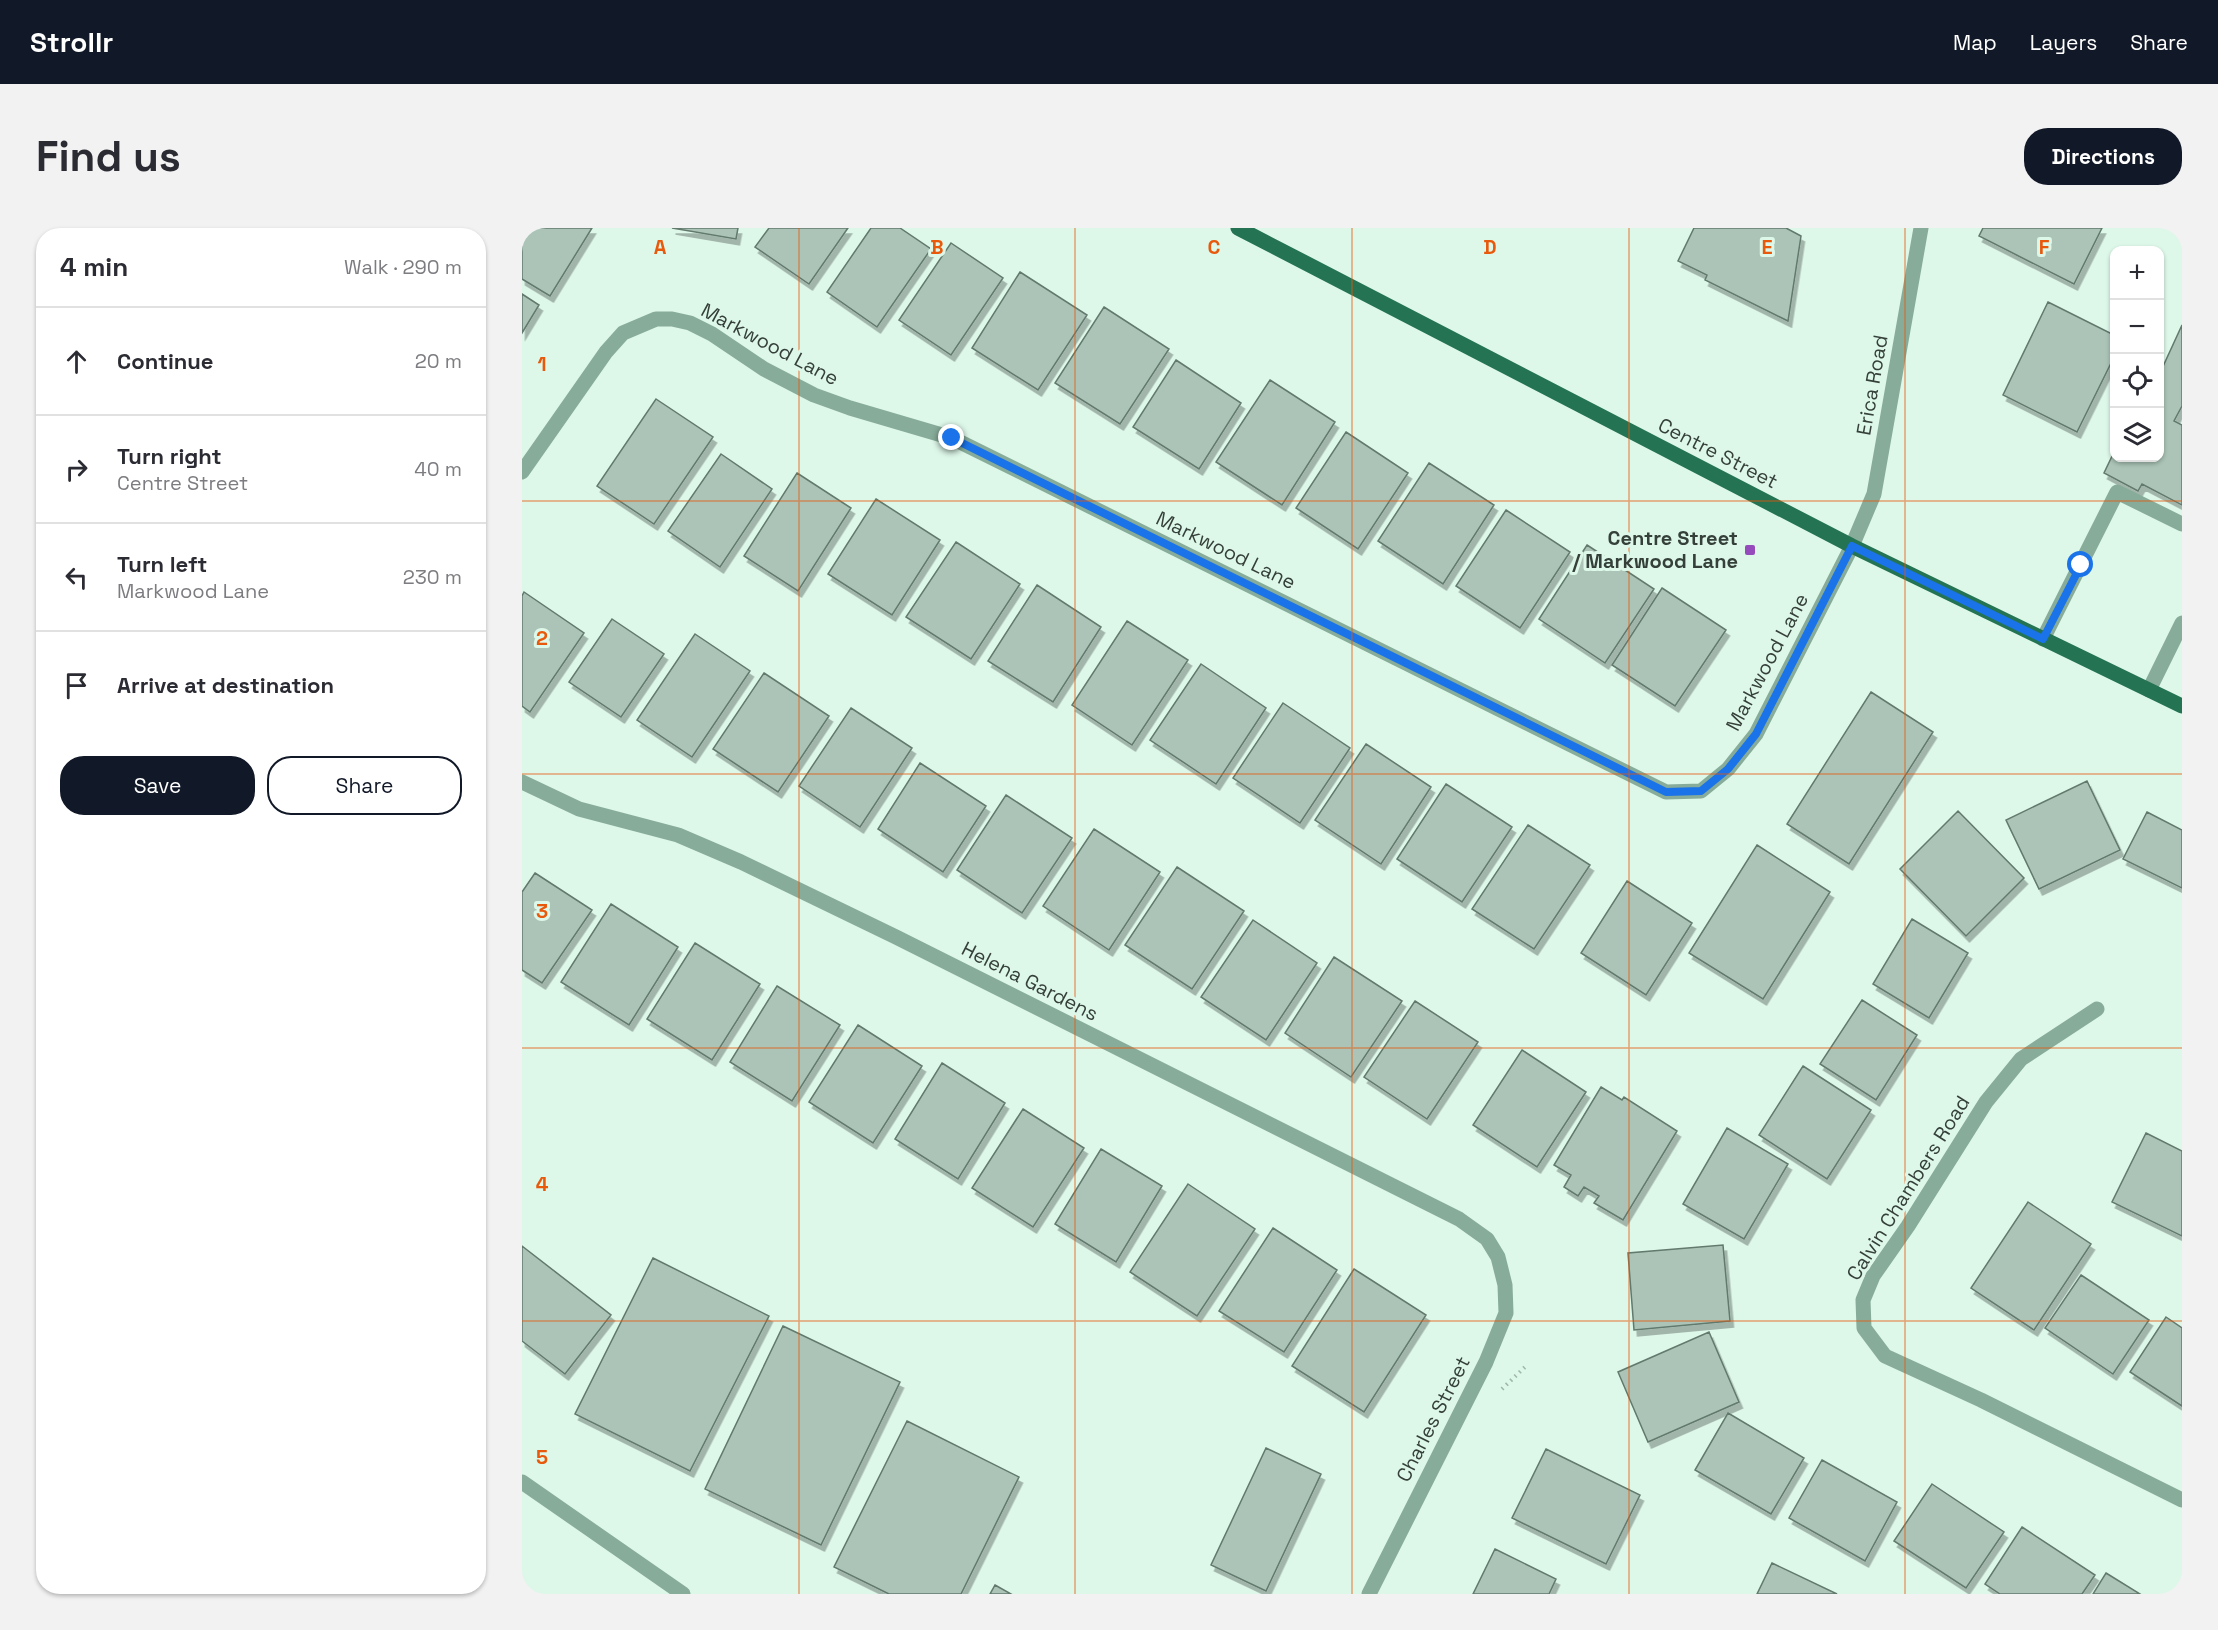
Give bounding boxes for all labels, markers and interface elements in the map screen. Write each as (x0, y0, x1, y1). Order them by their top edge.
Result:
text: Strollr (30, 24, 113, 60)
text: Map (1953, 29, 1997, 56)
text: Layers (2030, 29, 2097, 56)
text: Share (2130, 29, 2188, 56)
button: Directions (2024, 128, 2182, 185)
text: Find us (36, 130, 181, 183)
text: A (654, 234, 667, 260)
text: B (930, 234, 944, 260)
text: C (1208, 234, 1221, 260)
text: D (1483, 234, 1497, 260)
text: E (1761, 234, 1773, 260)
text: F (2039, 234, 2050, 260)
map controls (2110, 246, 2164, 462)
button: + (2110, 246, 2164, 300)
text: 4 min (60, 250, 128, 284)
text: Walk · 290 m (344, 254, 462, 280)
street label: Markwood Lane (697, 297, 843, 391)
button: − (2110, 300, 2164, 354)
street label: Erica Road (1850, 333, 1894, 437)
icon: ahead (60, 345, 93, 378)
text: Continue (117, 347, 213, 375)
text: 20 m (415, 348, 462, 374)
text: 1 (537, 351, 547, 377)
button: locate (2110, 354, 2164, 408)
button: layers (2110, 408, 2164, 462)
street label: Centre Street (1654, 412, 1782, 494)
route end (938, 424, 964, 450)
text: Turn right (117, 442, 222, 470)
icon: right (60, 453, 93, 486)
text: 40 m (414, 456, 462, 482)
text: Centre Street (117, 470, 248, 496)
street label: Markwood Lane (1152, 505, 1300, 595)
place label: Centre Street / Markwood Lane (1572, 525, 1738, 574)
marker: Centre Street / Markwood Lane (1743, 543, 1757, 557)
text: Turn left (117, 550, 207, 578)
route start (2067, 551, 2093, 577)
icon: left (60, 561, 93, 594)
text: 230 m (403, 564, 462, 590)
text: Markwood Lane (117, 578, 269, 604)
street label: Markwood Lane (1720, 589, 1814, 735)
text: 2 (536, 625, 548, 651)
icon: arrive (60, 669, 93, 702)
text: Arrive at destination (117, 671, 334, 699)
button: Save (60, 756, 255, 815)
button: Share (267, 756, 462, 815)
text: 3 (536, 898, 548, 924)
street label: Helena Gardens (957, 935, 1103, 1027)
street label: Calvin Chambers Road (1841, 1091, 1975, 1285)
text: 4 (536, 1171, 549, 1197)
street label: Charles Street (1390, 1352, 1476, 1486)
text: 5 (536, 1444, 548, 1470)

